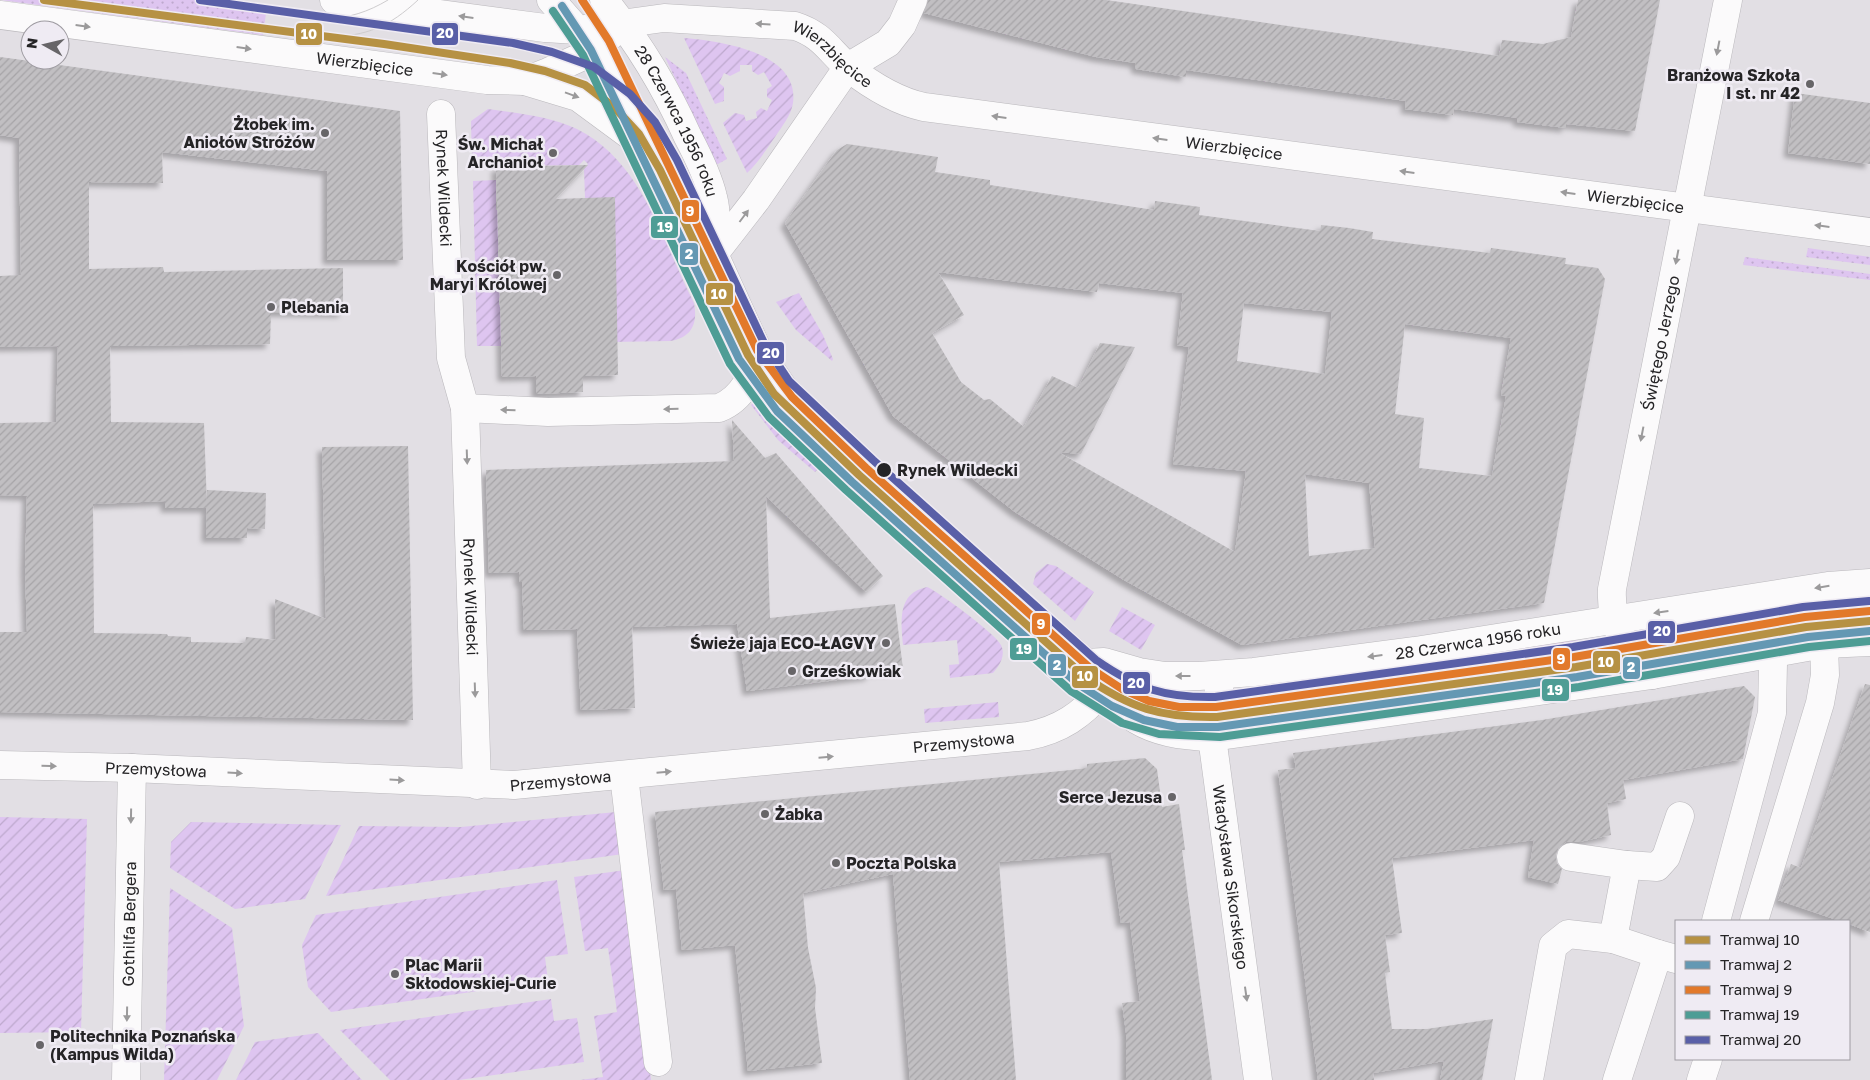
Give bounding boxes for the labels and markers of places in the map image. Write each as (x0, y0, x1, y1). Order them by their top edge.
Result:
place label: Branżowa Szkoła I st. nr 42 (1667, 65, 1800, 103)
marker: Branżowa Szkoła I st. nr 42 (1804, 78, 1816, 90)
place label: Żłobek im. Aniołów Stróżów (184, 114, 316, 152)
marker: Żłobek im. Aniołów Stróżów (319, 127, 331, 139)
place label: Św. Michał Archanioł (458, 134, 543, 172)
marker: Św. Michał Archanioł (547, 147, 559, 159)
place label: Kościół pw. Maryi Królowej (430, 256, 547, 294)
marker: Kościół pw. Maryi Królowej (551, 269, 563, 281)
place label: Plebania (281, 297, 349, 317)
marker: Plebania (265, 301, 277, 313)
place label: Rynek Wildecki (897, 460, 1018, 480)
marker: Rynek Wildecki (875, 461, 893, 479)
place label: Świeże jaja ECO-ŁAGVY (690, 633, 877, 653)
marker: Świeże jaja ECO-ŁAGVY (880, 637, 892, 649)
place label: Grześkowiak (802, 661, 902, 681)
marker: Grześkowiak (786, 665, 798, 677)
place label: Serce Jezusa (1059, 787, 1162, 807)
marker: Serce Jezusa (1166, 791, 1178, 803)
place label: Żabka (775, 804, 823, 824)
marker: Żabka (759, 808, 771, 820)
place label: Poczta Polska (846, 853, 956, 873)
marker: Poczta Polska (830, 857, 842, 869)
place label: Plac Marii Skłodowskiej-Curie (405, 955, 556, 993)
marker: Plac Marii Skłodowskiej-Curie (389, 968, 401, 980)
place label: Politechnika Poznańska (Kampus Wilda) (50, 1026, 235, 1064)
marker: Politechnika Poznańska (Kampus Wilda) (34, 1039, 46, 1051)

